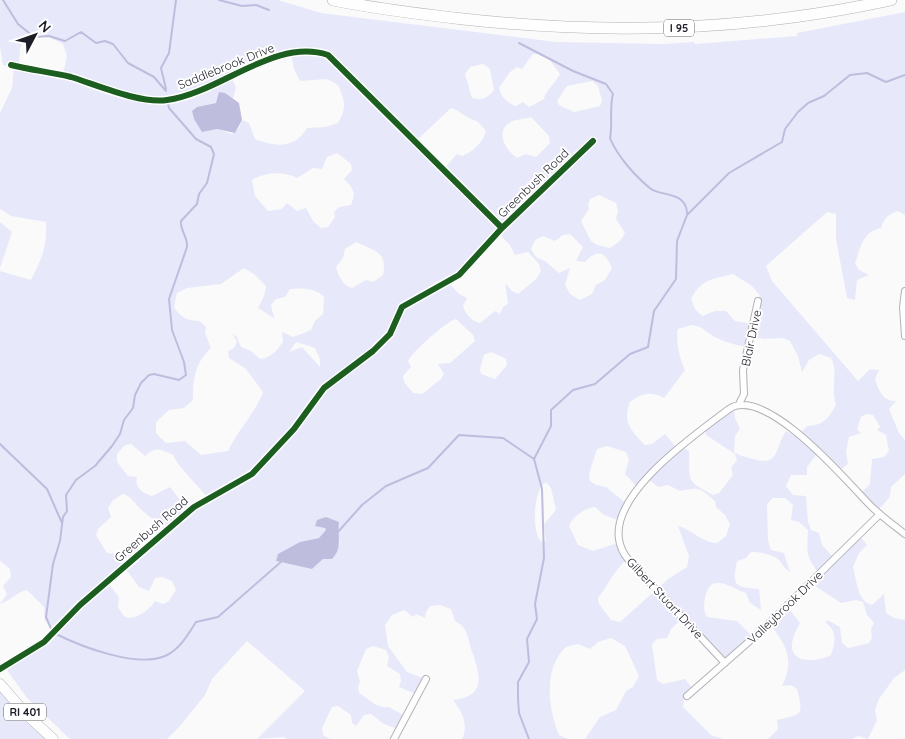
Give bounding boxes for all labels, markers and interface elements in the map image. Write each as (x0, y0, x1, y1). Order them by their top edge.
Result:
north arrow (10, 10, 60, 60)
text: N (35, 17, 55, 36)
road number: I 95 (664, 19, 694, 36)
street label: Saddlebrook Drive (176, 40, 277, 92)
street label: Greenbush Road (494, 145, 572, 221)
street label: Blair Drive (738, 308, 764, 368)
street label: Greenbush Road (111, 493, 191, 565)
street label: Gilbert Stuart Drive (624, 554, 707, 642)
street label: Valleybrook Drive (744, 567, 826, 647)
road number: RI 401 (4, 704, 46, 720)

